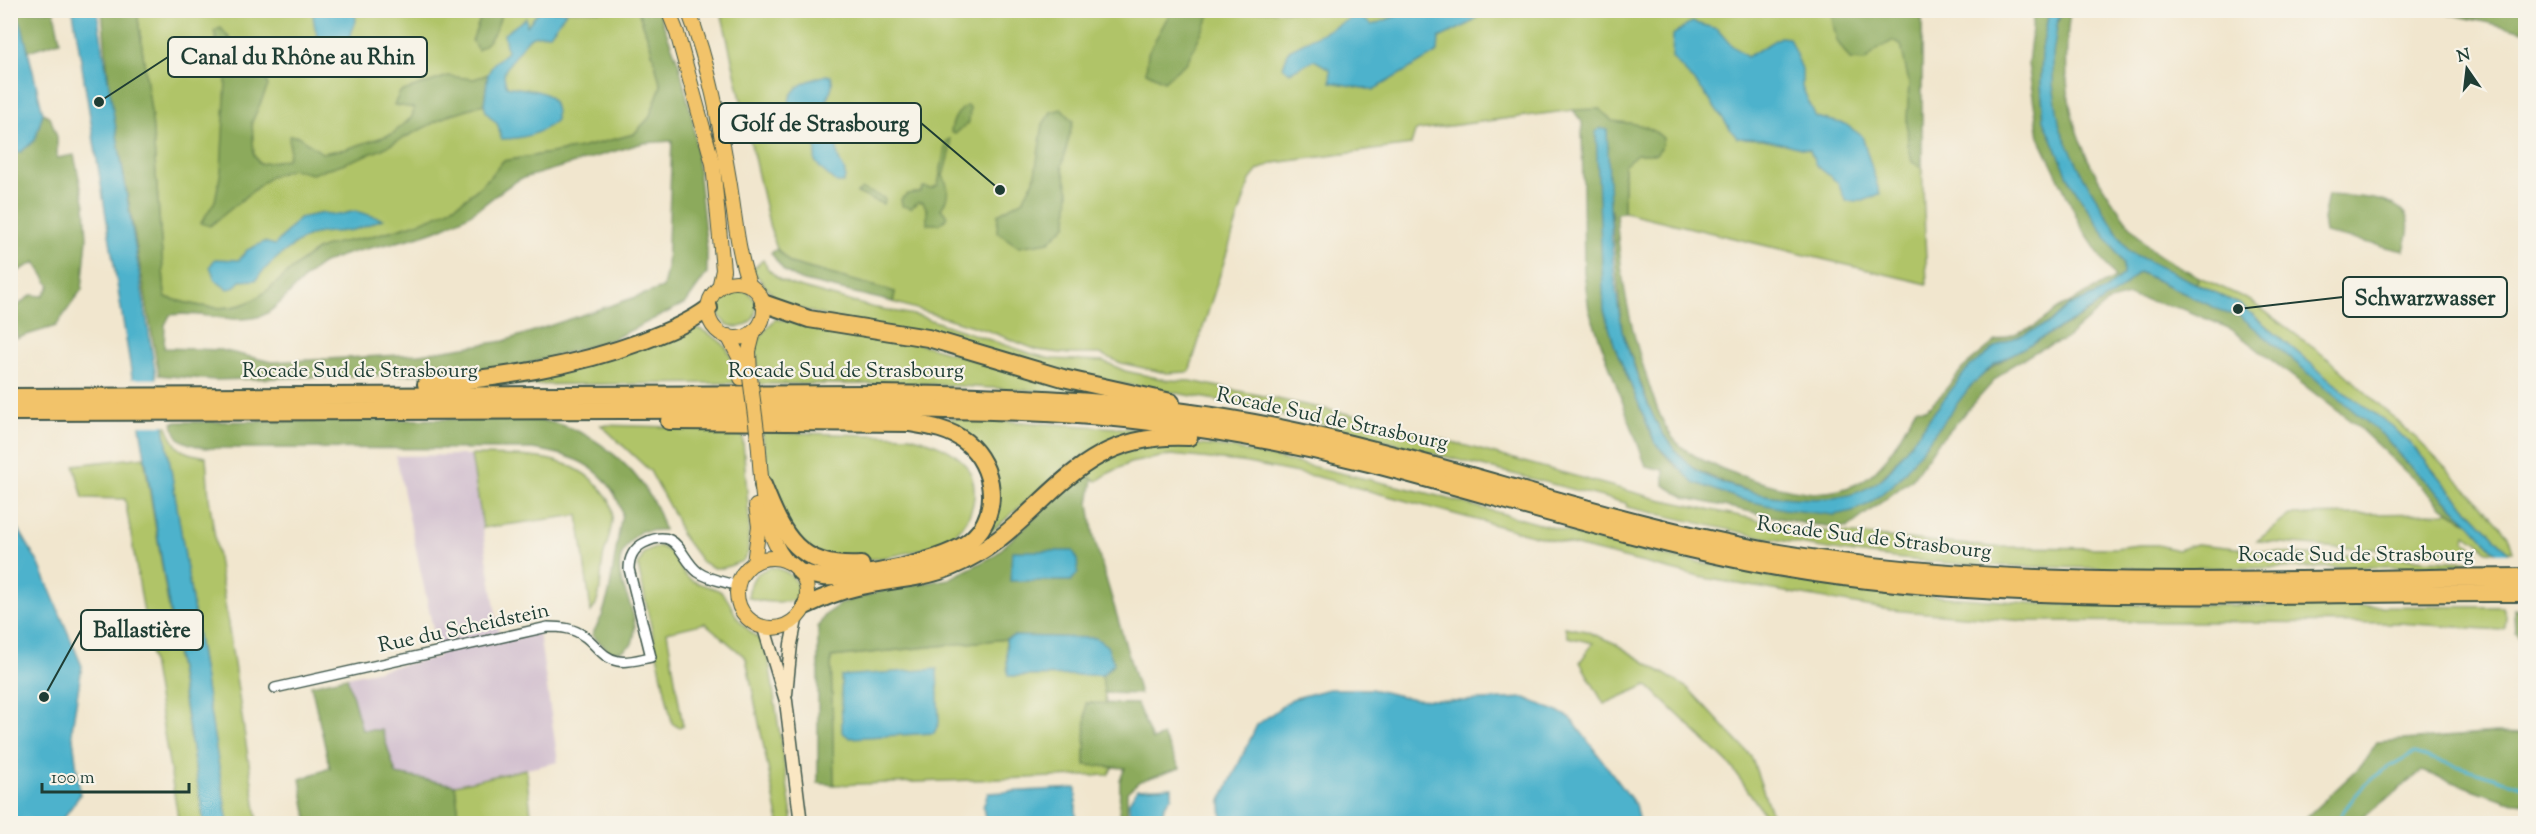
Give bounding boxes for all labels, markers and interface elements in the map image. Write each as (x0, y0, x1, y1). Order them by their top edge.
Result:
callout: Canal du Rhône au Rhin (168, 37, 427, 77)
north arrow (2437, 39, 2497, 99)
text: Canal du Rhône au Rhin (181, 43, 415, 75)
text: N (2455, 44, 2473, 70)
callout: Golf de Strasbourg (719, 103, 921, 143)
text: Golf de Strasbourg (731, 110, 910, 142)
callout: Schwarzwasser (2343, 277, 2507, 317)
text: Schwarzwasser (2355, 284, 2496, 316)
street label: Rocade Sud de Strasbourg (242, 357, 478, 387)
street label: Rocade Sud de Strasbourg (728, 357, 964, 387)
street label: Rocade Sud de Strasbourg (1213, 381, 1451, 459)
street label: Rocade Sud de Strasbourg (1755, 510, 1993, 568)
street label: Rocade Sud de Strasbourg (2238, 541, 2474, 571)
street label: Rue du Scheidstein (376, 596, 552, 662)
callout: Ballastière (81, 610, 203, 650)
text: Ballastière (93, 616, 191, 648)
scale bar (42, 756, 189, 794)
text: 100 m (51, 766, 95, 792)

